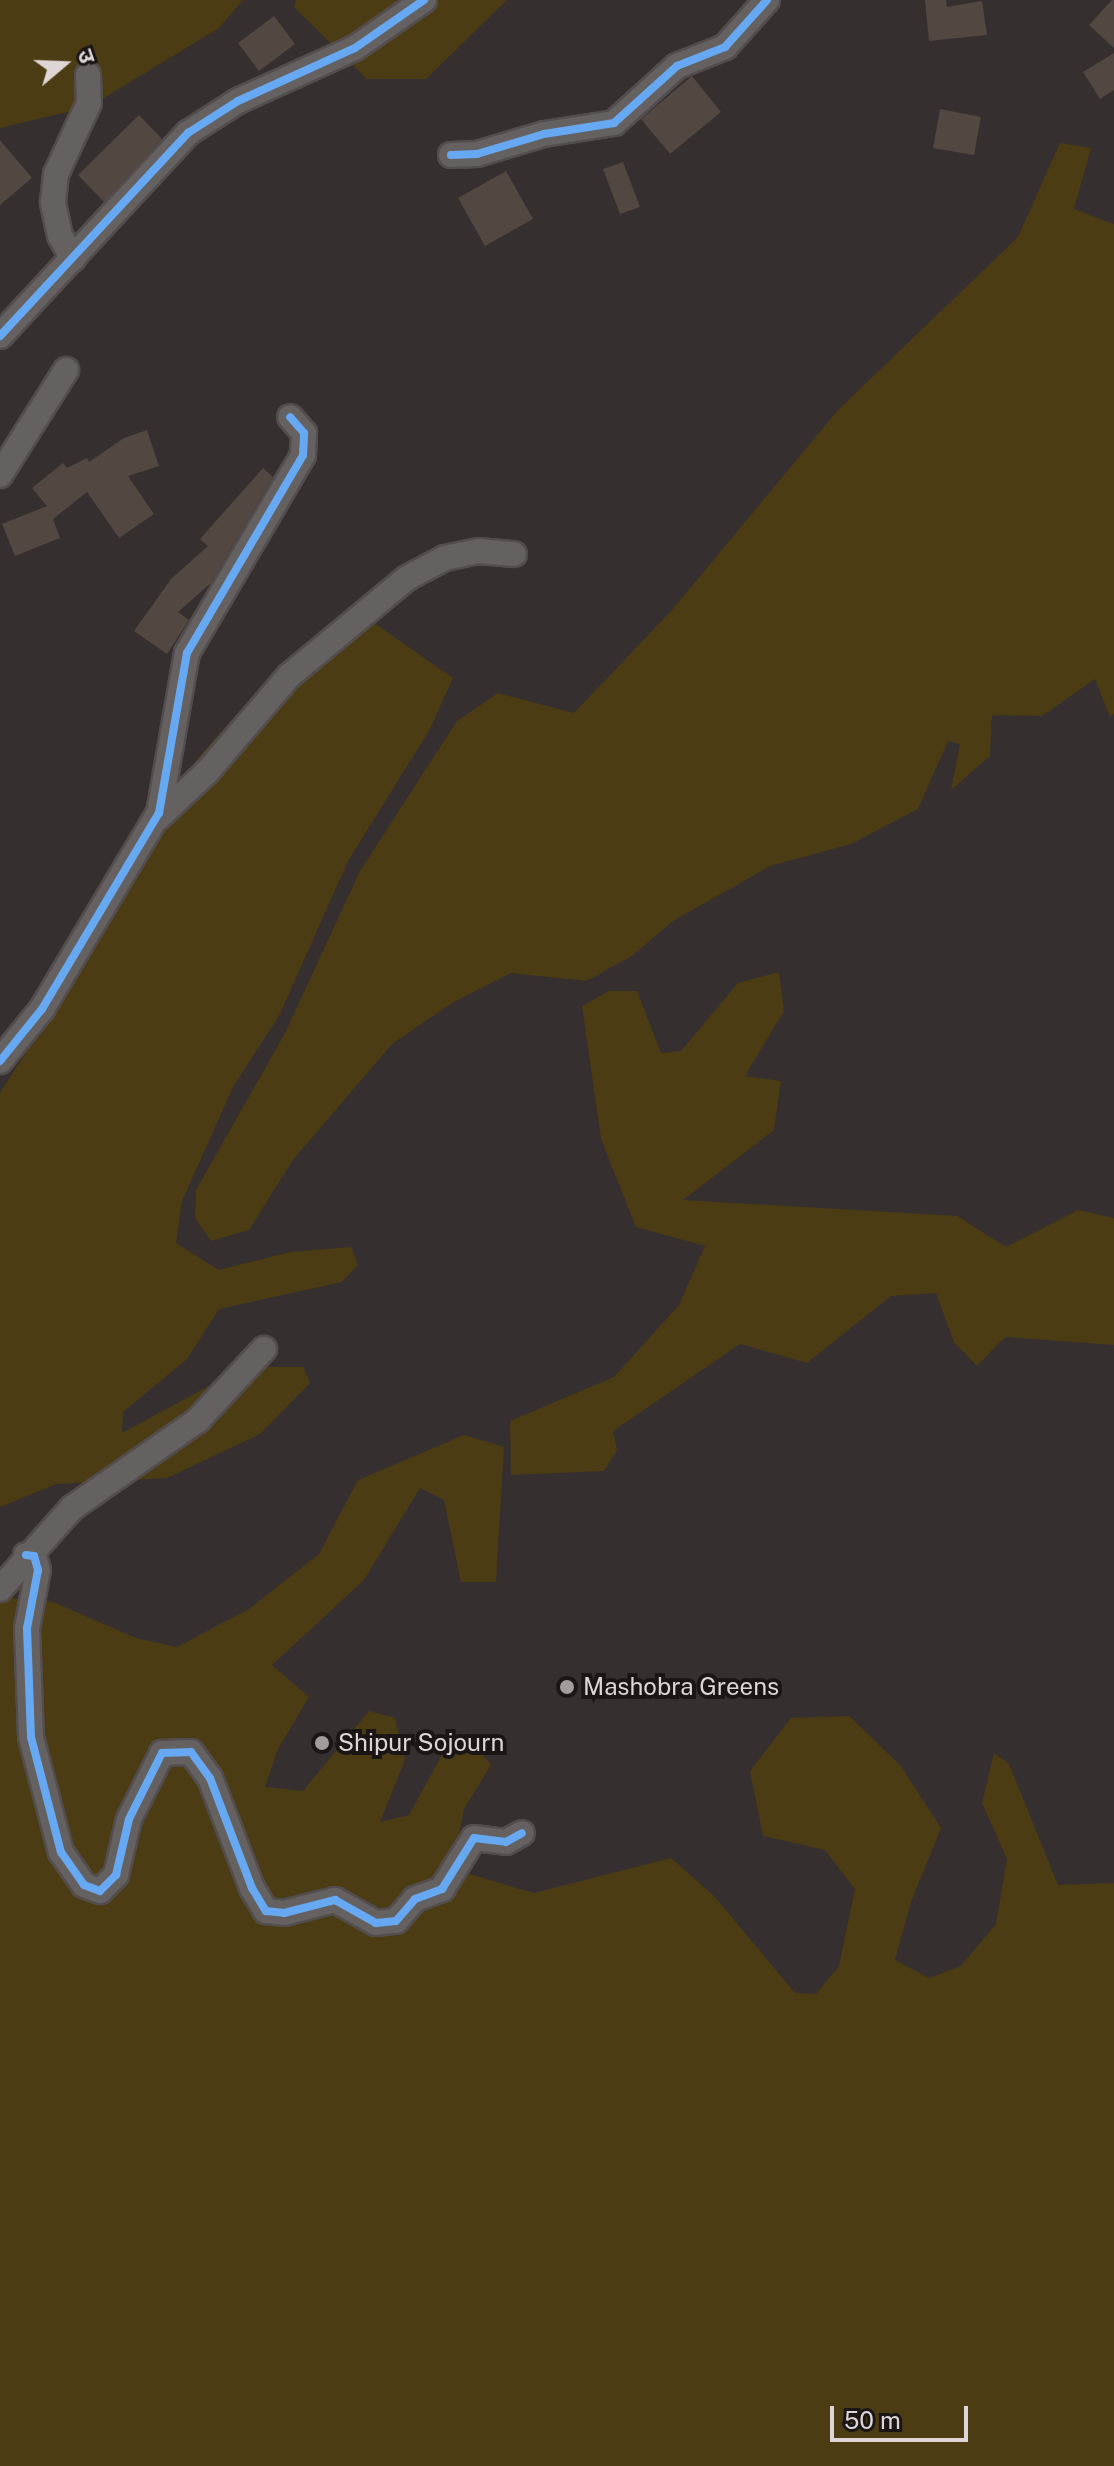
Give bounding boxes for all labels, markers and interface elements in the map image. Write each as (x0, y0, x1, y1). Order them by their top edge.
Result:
north arrow (24, 24, 104, 104)
text: उ (72, 46, 101, 67)
place label: Mashobra Greens (583, 1673, 779, 1701)
marker: Mashobra Greens (558, 1678, 576, 1696)
place label: Shipur Sojourn (338, 1729, 504, 1757)
marker: Shipur Sojourn (313, 1734, 331, 1752)
scale bar (834, 2390, 972, 2440)
text: 50 m (844, 2406, 901, 2434)

